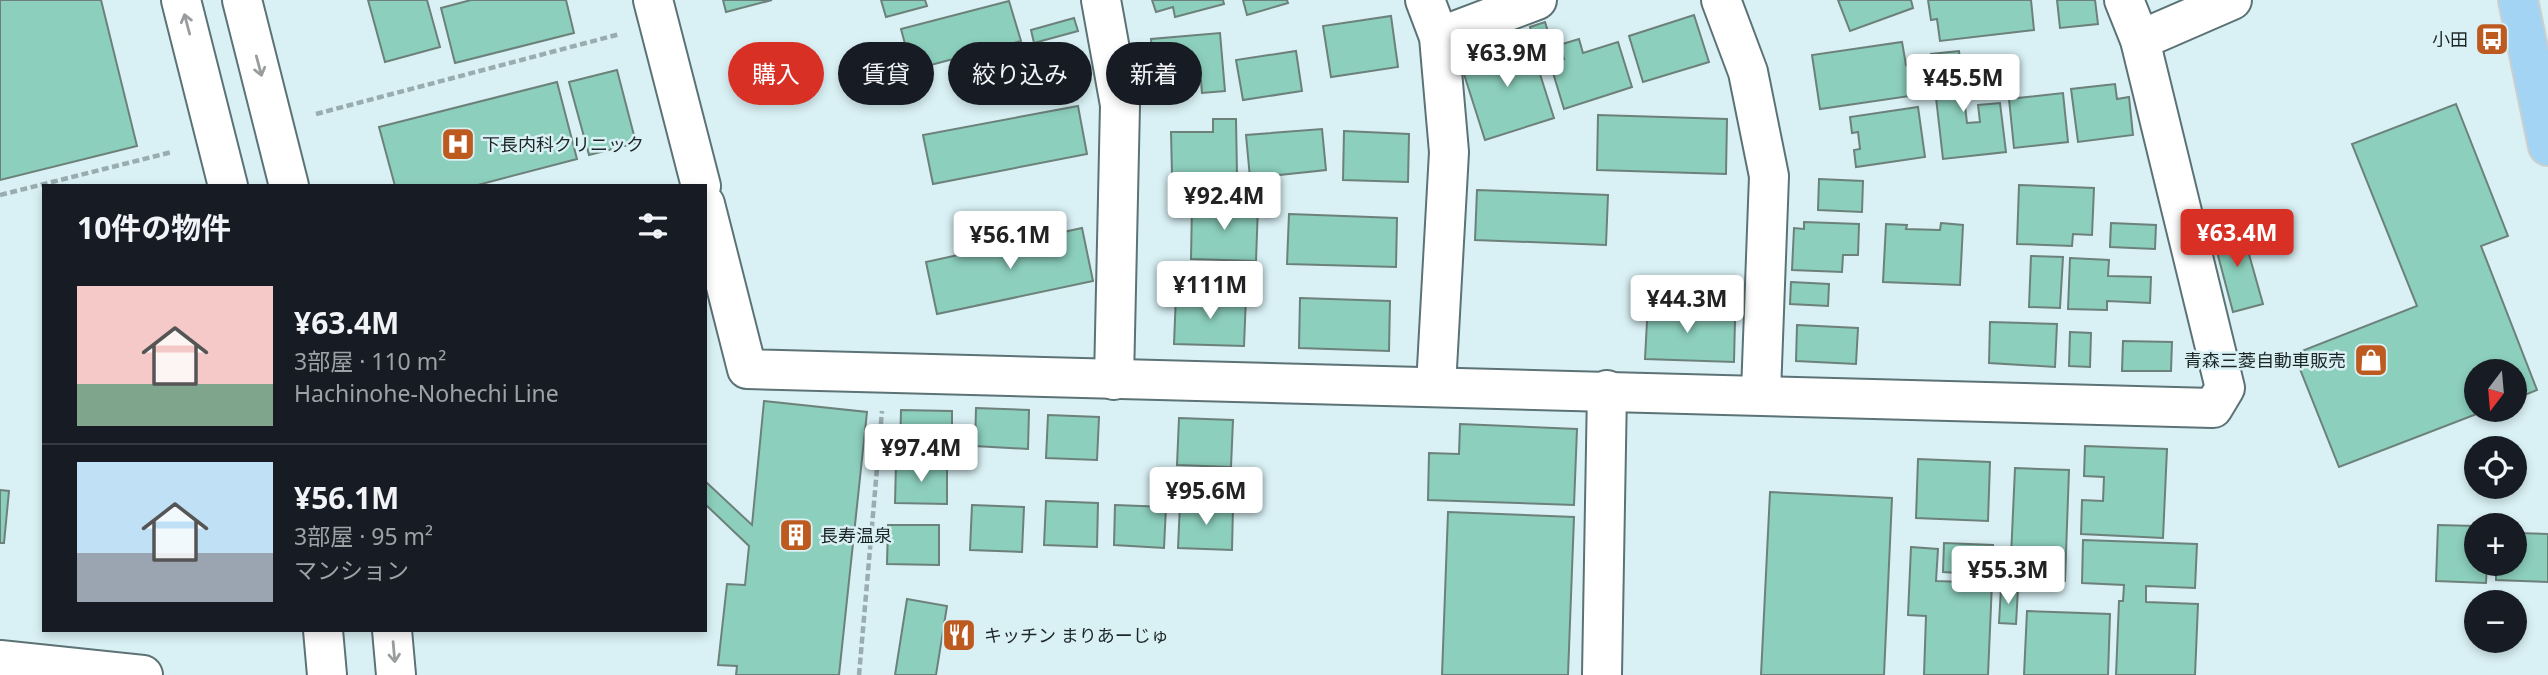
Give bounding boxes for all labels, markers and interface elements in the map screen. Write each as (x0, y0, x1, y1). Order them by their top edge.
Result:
one-way arrow (180, 13, 193, 36)
bus stop icon: 小田 (2473, 20, 2511, 58)
place label: 小田 (2432, 27, 2468, 51)
pin: ¥63.9M (1450, 29, 1564, 89)
text: ¥63.9M (1467, 36, 1547, 68)
chip: 購入 (728, 42, 824, 105)
chip: 賃貸 (838, 42, 934, 105)
chip: 絞り込み (948, 42, 1092, 105)
chip: 新着 (1106, 42, 1202, 105)
one-way arrow (253, 54, 266, 77)
pin: ¥45.5M (1906, 54, 2020, 114)
text: ¥45.5M (1923, 61, 2003, 93)
hospital icon: 下長内科クリニック (439, 125, 477, 163)
place label: 下長内科クリニック (482, 132, 644, 156)
pin: ¥92.4M (1167, 173, 1281, 232)
text: ¥92.4M (1184, 179, 1264, 211)
text: 10件の物件 (77, 207, 231, 248)
icon: filters (634, 207, 672, 245)
pin: ¥63.4M (2180, 210, 2294, 269)
pin: ¥56.1M (953, 212, 1067, 271)
text: ¥63.4M (2197, 216, 2277, 248)
text: ¥56.1M (970, 218, 1050, 250)
pin: ¥111M (1161, 262, 1259, 321)
text: ¥111M (1173, 268, 1247, 300)
pin: ¥44.3M (1630, 276, 1744, 335)
text: ¥44.3M (1647, 282, 1727, 314)
text: ¥63.4M (294, 302, 399, 343)
icon: home (133, 314, 217, 398)
shop icon: 青森三菱自動車販売 (2352, 341, 2390, 379)
text: 3部屋 · 110 m² (294, 345, 446, 377)
place label: 青森三菱自動車販売 (2184, 348, 2346, 372)
north arrow (2464, 359, 2527, 422)
map controls (2464, 359, 2527, 653)
text: Hachinohe-Nohechi Line (294, 377, 559, 409)
pin: ¥97.4M (864, 424, 978, 484)
text: ¥97.4M (881, 431, 961, 463)
button: locate (2464, 436, 2527, 499)
pin: ¥95.6M (1149, 468, 1263, 527)
text: ¥95.6M (1166, 474, 1246, 506)
text: ¥56.1M (294, 477, 399, 518)
icon: home (133, 490, 217, 574)
button: + (2464, 513, 2527, 576)
building icon: 長寿温泉 (777, 516, 815, 554)
text: 3部屋 · 95 m² (294, 520, 433, 552)
place label: 長寿温泉 (820, 523, 892, 547)
pin: ¥55.3M (1951, 546, 2065, 606)
text: ¥55.3M (1968, 553, 2048, 585)
text: マンション (294, 554, 409, 586)
button: − (2464, 590, 2527, 653)
restaurant icon: キッチン まりあーじゅ (940, 616, 978, 654)
place label: キッチン まりあーじゅ (984, 623, 1169, 647)
one-way arrow (388, 641, 401, 663)

